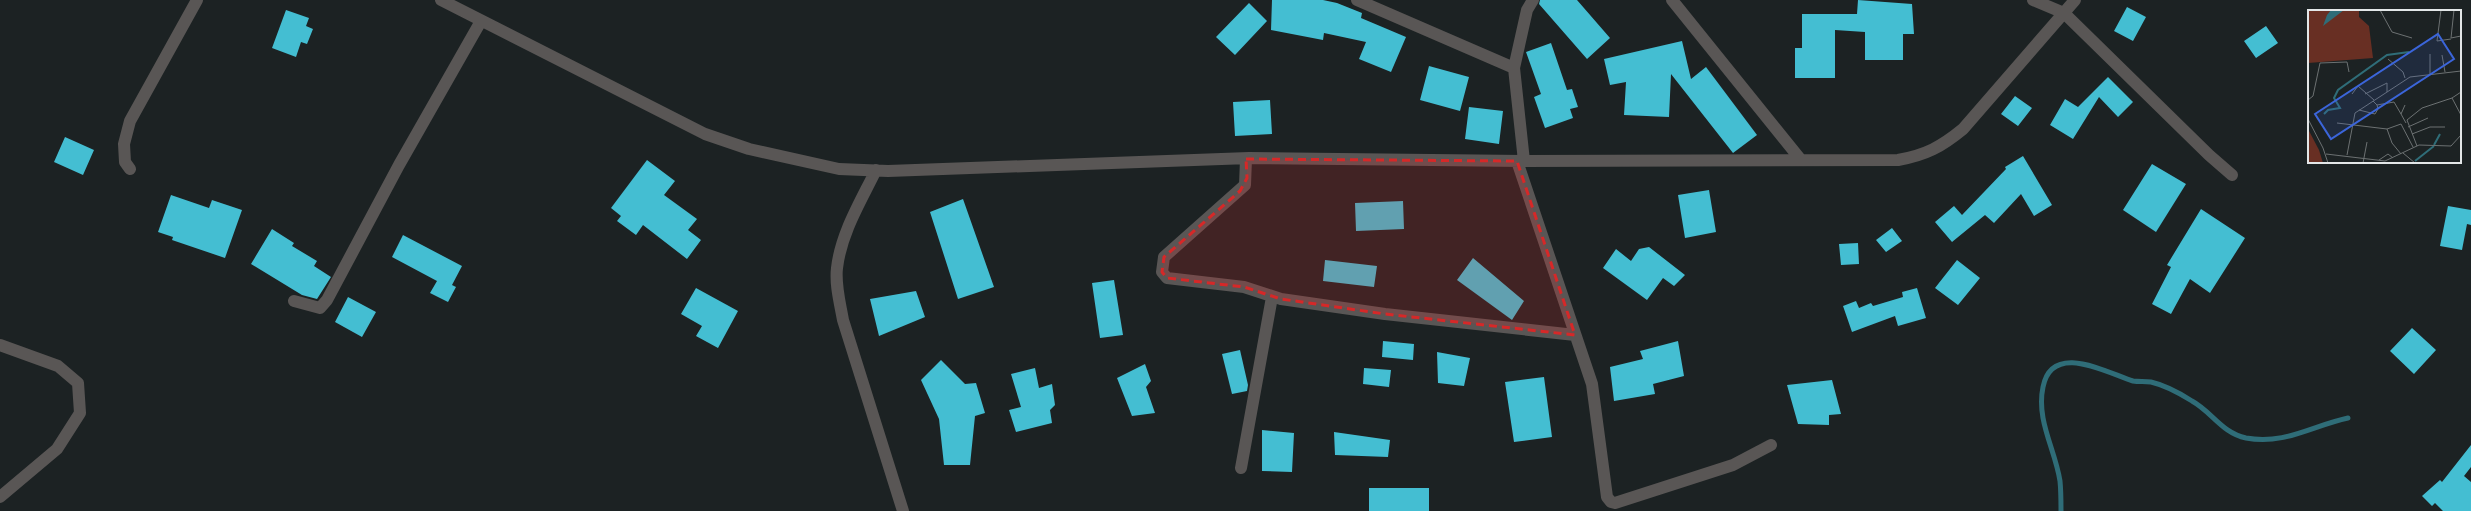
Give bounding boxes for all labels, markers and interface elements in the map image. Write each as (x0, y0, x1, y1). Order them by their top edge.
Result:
inset map (2308, 10, 2461, 163)

